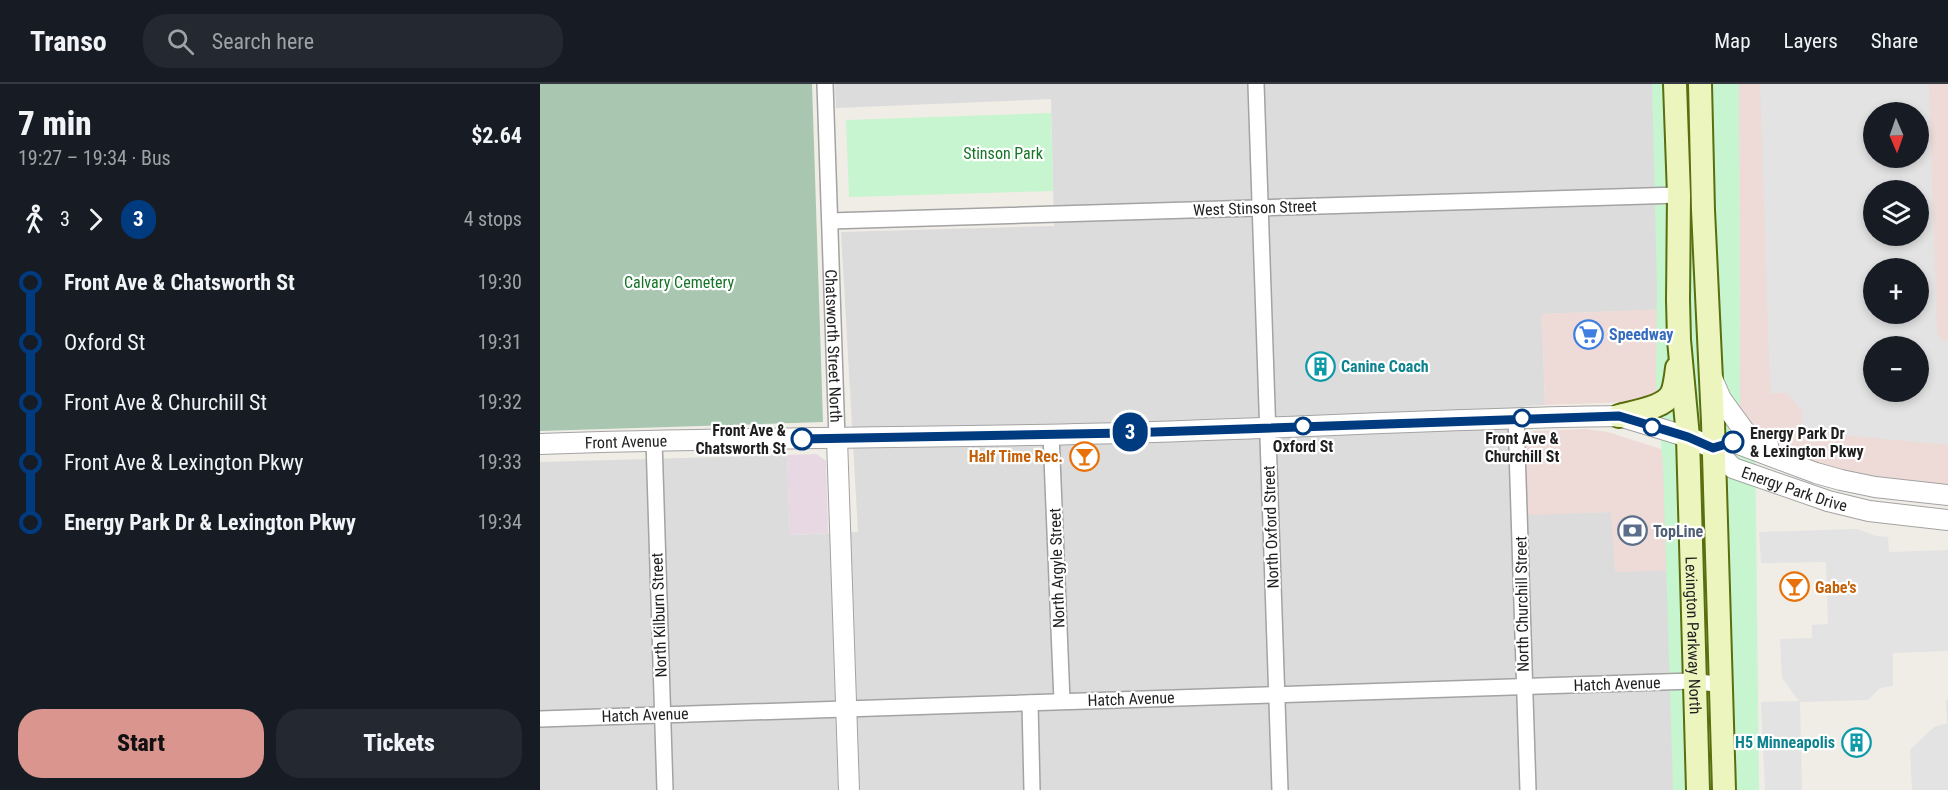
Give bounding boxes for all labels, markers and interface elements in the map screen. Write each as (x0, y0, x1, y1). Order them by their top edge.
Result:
search box (143, 14, 563, 68)
text: Transo (30, 25, 107, 58)
icon: search (164, 25, 197, 58)
text: Search here (212, 29, 314, 54)
text: Map (1714, 29, 1751, 53)
text: Layers (1784, 29, 1838, 53)
text: Share (1871, 29, 1918, 53)
north arrow (1863, 102, 1929, 168)
map controls (1863, 102, 1929, 402)
text: 7 min (18, 104, 92, 143)
text: $2.64 (471, 123, 522, 148)
park label: Stinson Park (963, 144, 1044, 163)
text: 19:27 – 19:34 · Bus (18, 146, 171, 170)
button: layers (1863, 180, 1929, 246)
street label: West Stinson Street (1193, 196, 1317, 220)
icon: walk (18, 203, 51, 236)
icon: forward (79, 203, 112, 236)
text: 3 (60, 207, 70, 231)
text: 3 (133, 207, 144, 231)
text: 4 stops (464, 207, 522, 231)
button: + (1863, 258, 1929, 324)
street label: Chatsworth Street North (822, 269, 846, 423)
text: Front Ave & Chatsworth St (64, 270, 295, 295)
text: 19:30 (478, 270, 522, 294)
park label: Calvary Cemetery (624, 273, 734, 292)
supermarket icon: Speedway (1572, 318, 1604, 350)
place label: Speedway (1609, 325, 1673, 344)
text: Oxford St (64, 330, 145, 355)
text: 19:31 (478, 330, 522, 354)
button: − (1863, 336, 1929, 402)
building icon: Canine Coach (1304, 350, 1336, 382)
place label: Canine Coach (1341, 357, 1429, 376)
text: Front Ave & Churchill St (64, 390, 267, 415)
text: 19:32 (478, 390, 522, 414)
marker: Front Ave & Churchill St (1513, 409, 1531, 427)
line badge: 3 (1110, 412, 1150, 452)
marker: Oxford St (1294, 417, 1312, 435)
unlabelled marker (1643, 418, 1661, 436)
text: 3 (1125, 420, 1135, 444)
place label: Front Ave & Chatsworth St (696, 421, 786, 458)
place label: Energy Park Dr & Lexington Pkwy (1750, 424, 1864, 461)
marker: Front Ave & Chatsworth St (791, 428, 813, 450)
place label: Front Ave & Churchill St (1485, 429, 1559, 466)
street label: Front Avenue (584, 431, 667, 452)
marker: Energy Park Dr & Lexington Pkwy (1722, 431, 1744, 453)
place label: Oxford St (1273, 437, 1333, 456)
bar icon: Half Time Rec. (1068, 440, 1100, 472)
place label: Half Time Rec. (969, 447, 1063, 466)
text: Front Ave & Lexington Pkwy (64, 450, 303, 475)
text: 19:33 (478, 450, 522, 474)
street label: Energy Park Drive (1739, 462, 1849, 515)
street label: North Oxford Street (1259, 465, 1283, 589)
street label: North Argyle Street (1045, 507, 1069, 628)
text: Energy Park Dr & Lexington Pkwy (64, 510, 356, 535)
text: 19:34 (478, 510, 522, 534)
bank icon: TopLine (1616, 515, 1648, 547)
place label: TopLine (1653, 522, 1704, 541)
street label: North Churchill Street (1511, 536, 1533, 672)
street label: North Kilburn Street (647, 552, 671, 678)
street label: Lexington Parkway North (1682, 556, 1705, 715)
bar icon: Gabe's (1778, 571, 1810, 603)
place label: Gabe's (1815, 578, 1857, 597)
street label: Hatch Avenue (1573, 673, 1661, 695)
street label: Hatch Avenue (1087, 688, 1175, 710)
street label: Hatch Avenue (601, 704, 689, 726)
button: Start (18, 709, 264, 778)
button: Tickets (276, 709, 522, 778)
building icon: H5 Minneapolis (1840, 726, 1872, 758)
place label: H5 Minneapolis (1735, 733, 1835, 752)

